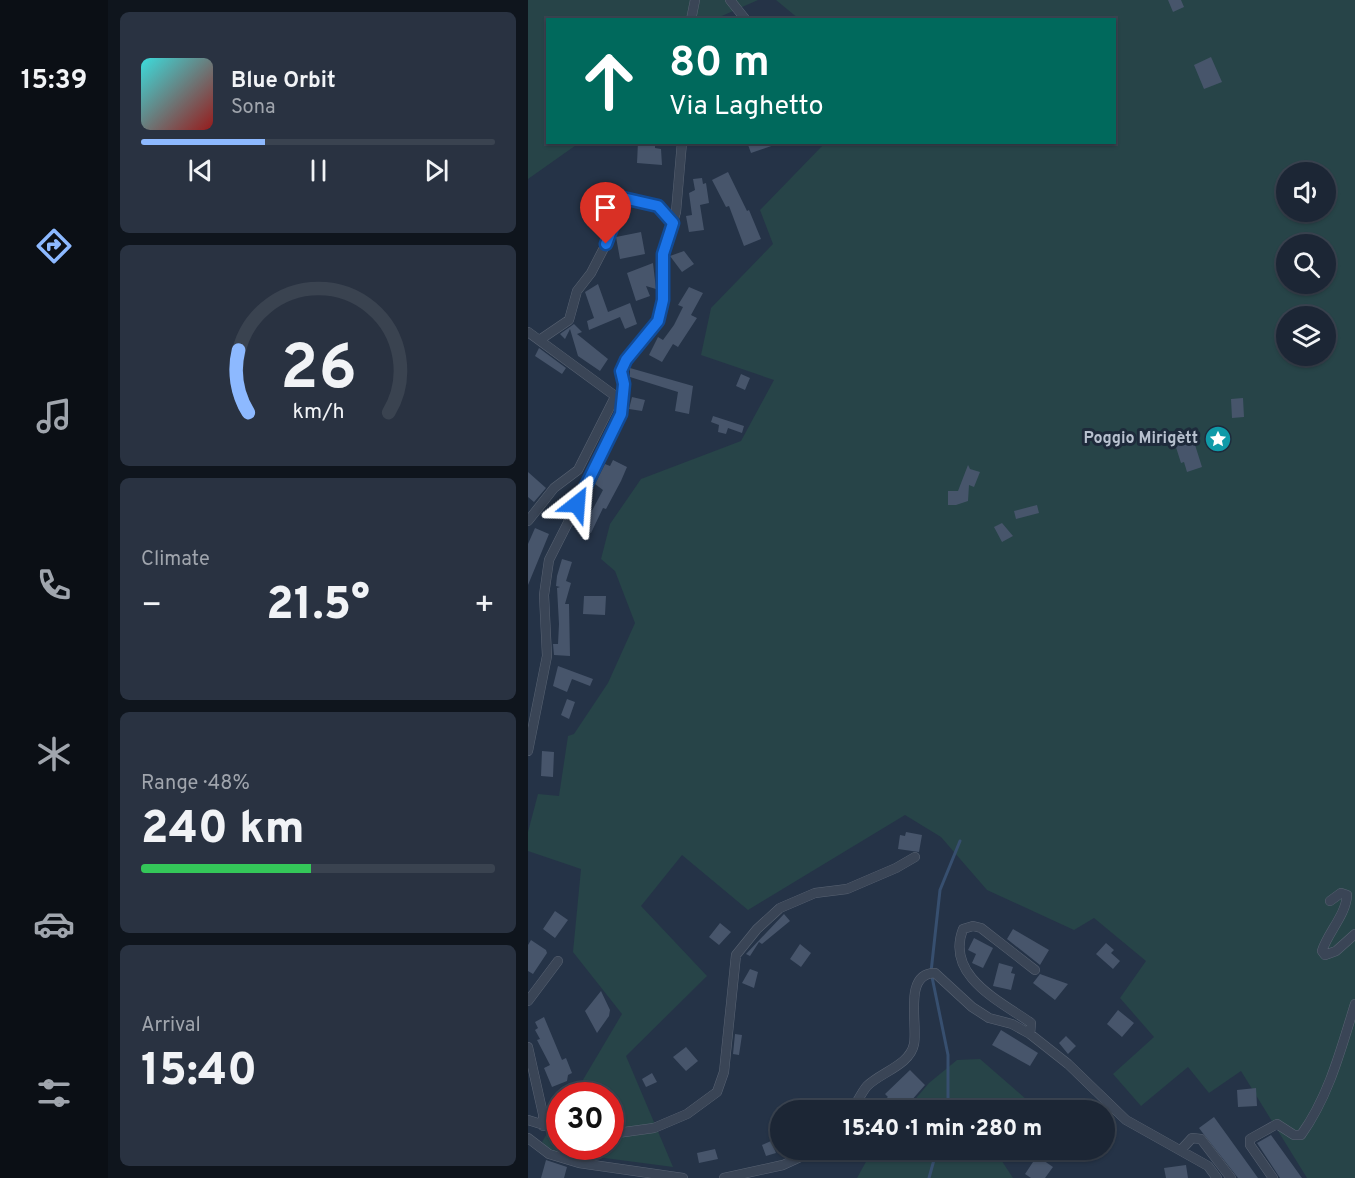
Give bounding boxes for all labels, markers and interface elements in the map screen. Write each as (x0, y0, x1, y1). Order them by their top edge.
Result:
text: 80 m (669, 38, 770, 91)
icon: ahead (570, 42, 648, 120)
text: 15:39 (21, 64, 87, 98)
text: Blue Orbit (231, 68, 336, 95)
text: Via Laghetto (669, 90, 824, 124)
text: Sona (231, 95, 276, 121)
icon: previous (184, 154, 217, 187)
icon: pause (302, 154, 335, 187)
icon: next (420, 154, 453, 187)
map controls (1276, 162, 1336, 366)
button: sound (1276, 162, 1336, 222)
pin (580, 182, 631, 244)
icon: arrive (589, 191, 622, 224)
icon: directions (33, 225, 75, 267)
button: search (1276, 234, 1336, 294)
button: layers (1276, 306, 1336, 366)
text: 26 (280, 332, 356, 411)
icon: music (33, 395, 75, 437)
text: km/h (292, 399, 344, 426)
place icon: Poggio Mirigètt (1203, 424, 1233, 454)
place label: Poggio Mirigètt (1083, 429, 1198, 449)
position arrow (545, 472, 609, 536)
text: Climate (141, 547, 210, 573)
icon: phone (33, 564, 75, 606)
text: 21.5° (266, 578, 370, 635)
text: − (141, 586, 162, 628)
text: + (474, 586, 495, 628)
icon: climate (33, 733, 75, 775)
text: Range · 48% (141, 771, 250, 797)
text: 240 km (141, 802, 305, 859)
icon: car (33, 903, 75, 945)
text: Arrival (141, 1013, 201, 1039)
text: 15:40 (141, 1044, 257, 1101)
icon: filters (33, 1072, 75, 1114)
speed limit sign: 30 (546, 1082, 624, 1160)
text: 15:40 · 1 min · 280 m (843, 1116, 1042, 1143)

